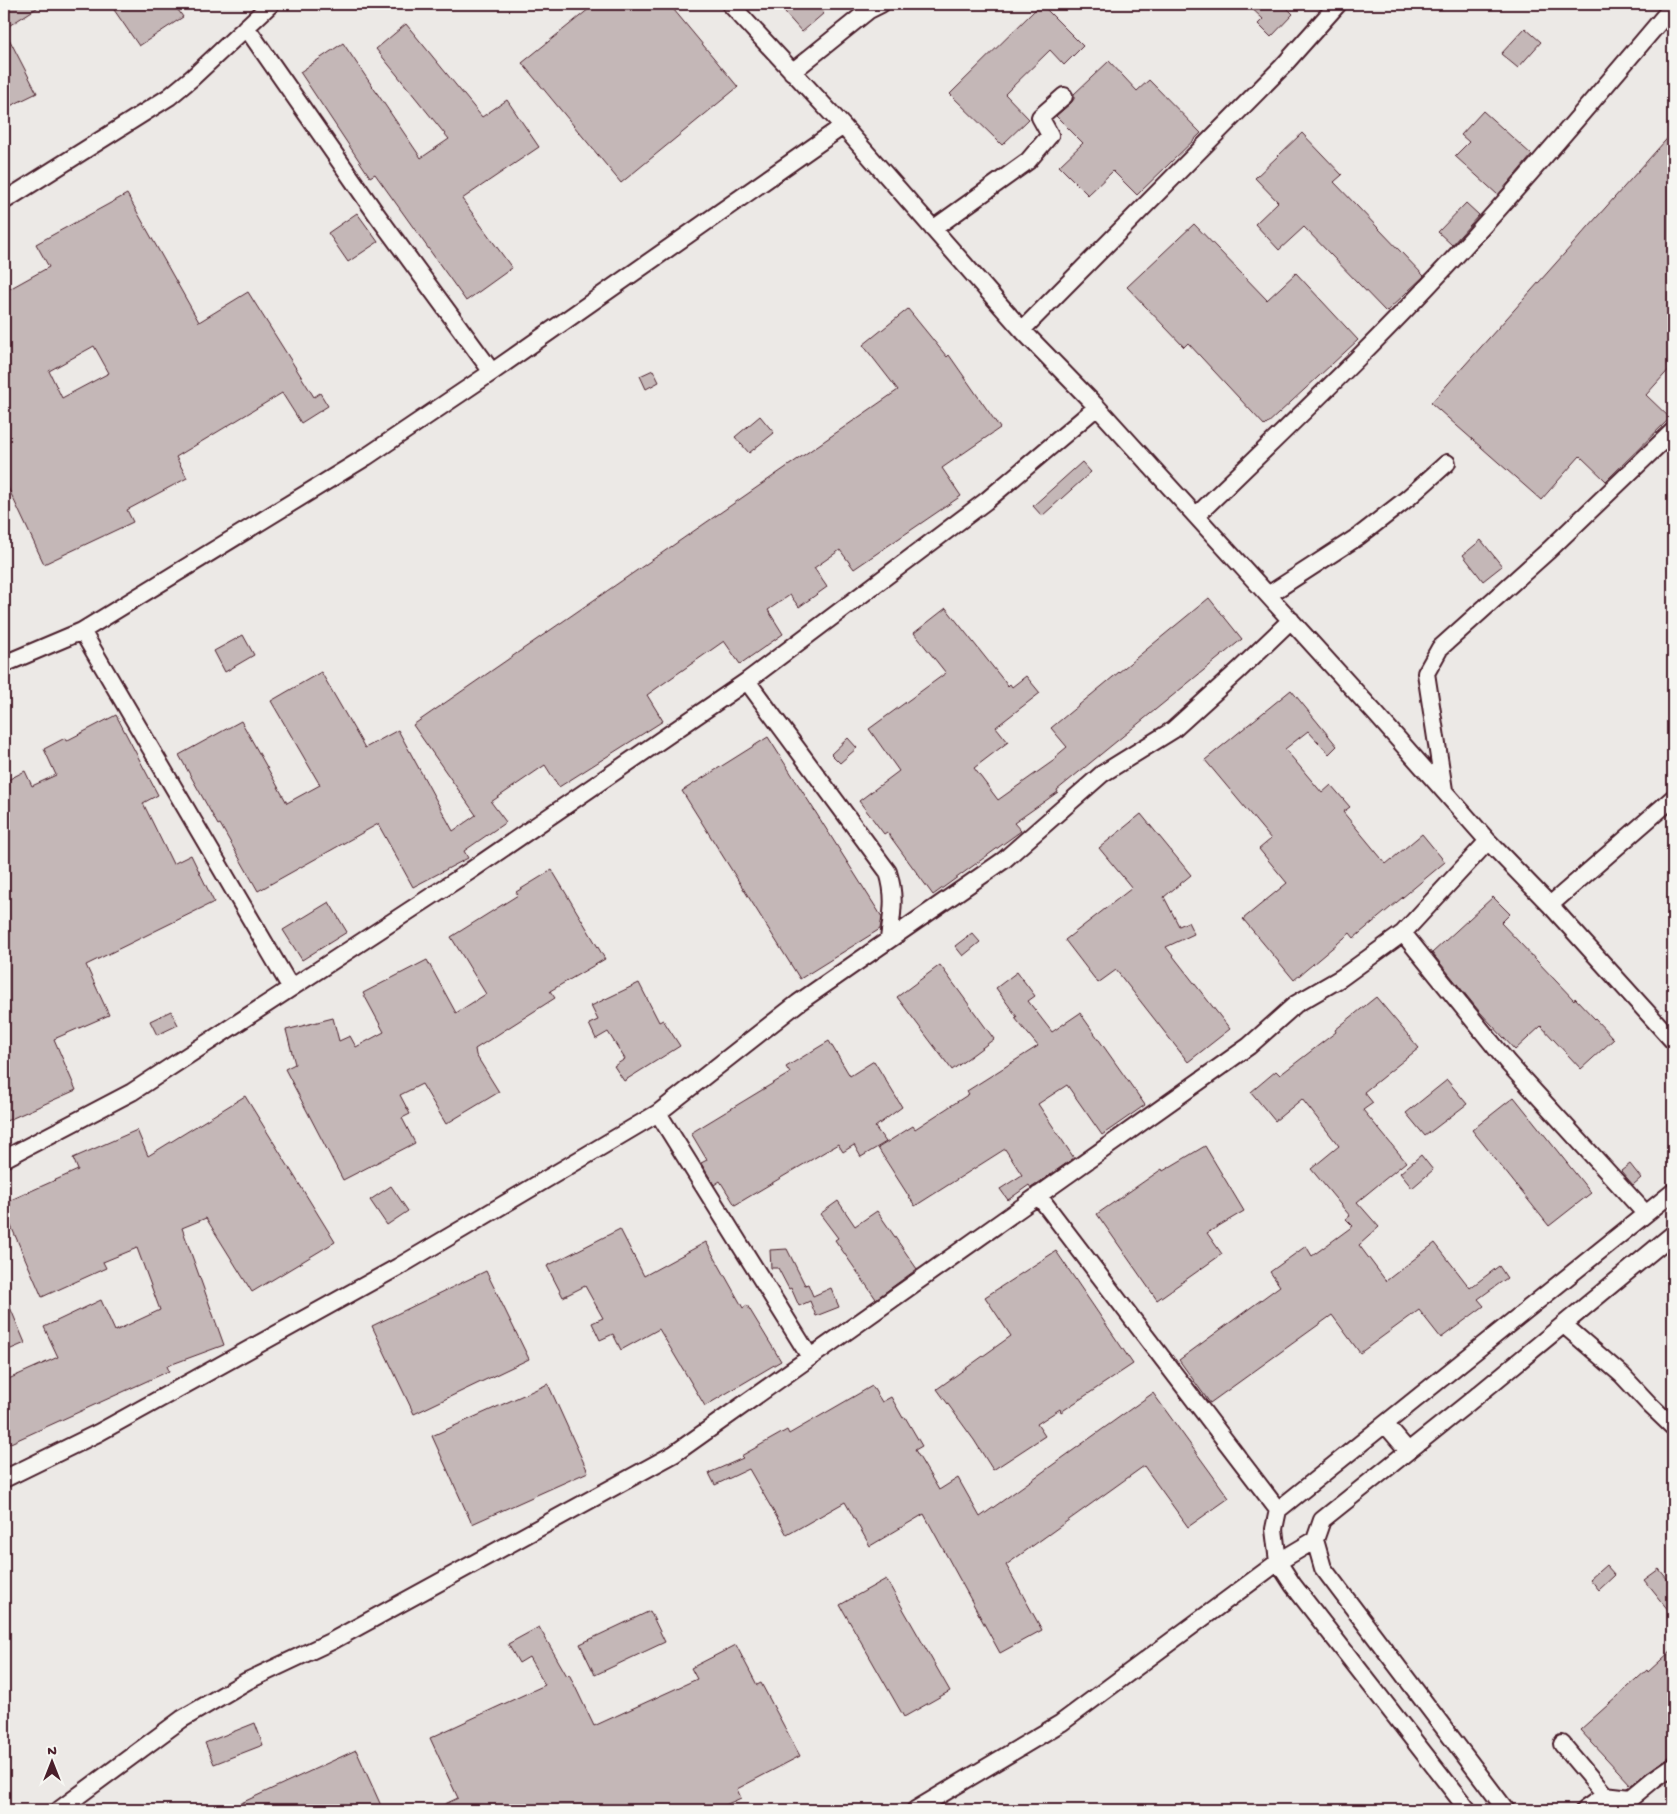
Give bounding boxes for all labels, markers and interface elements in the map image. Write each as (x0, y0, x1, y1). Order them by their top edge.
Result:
north arrow (28, 1736, 78, 1786)
text: N (47, 1743, 57, 1760)

